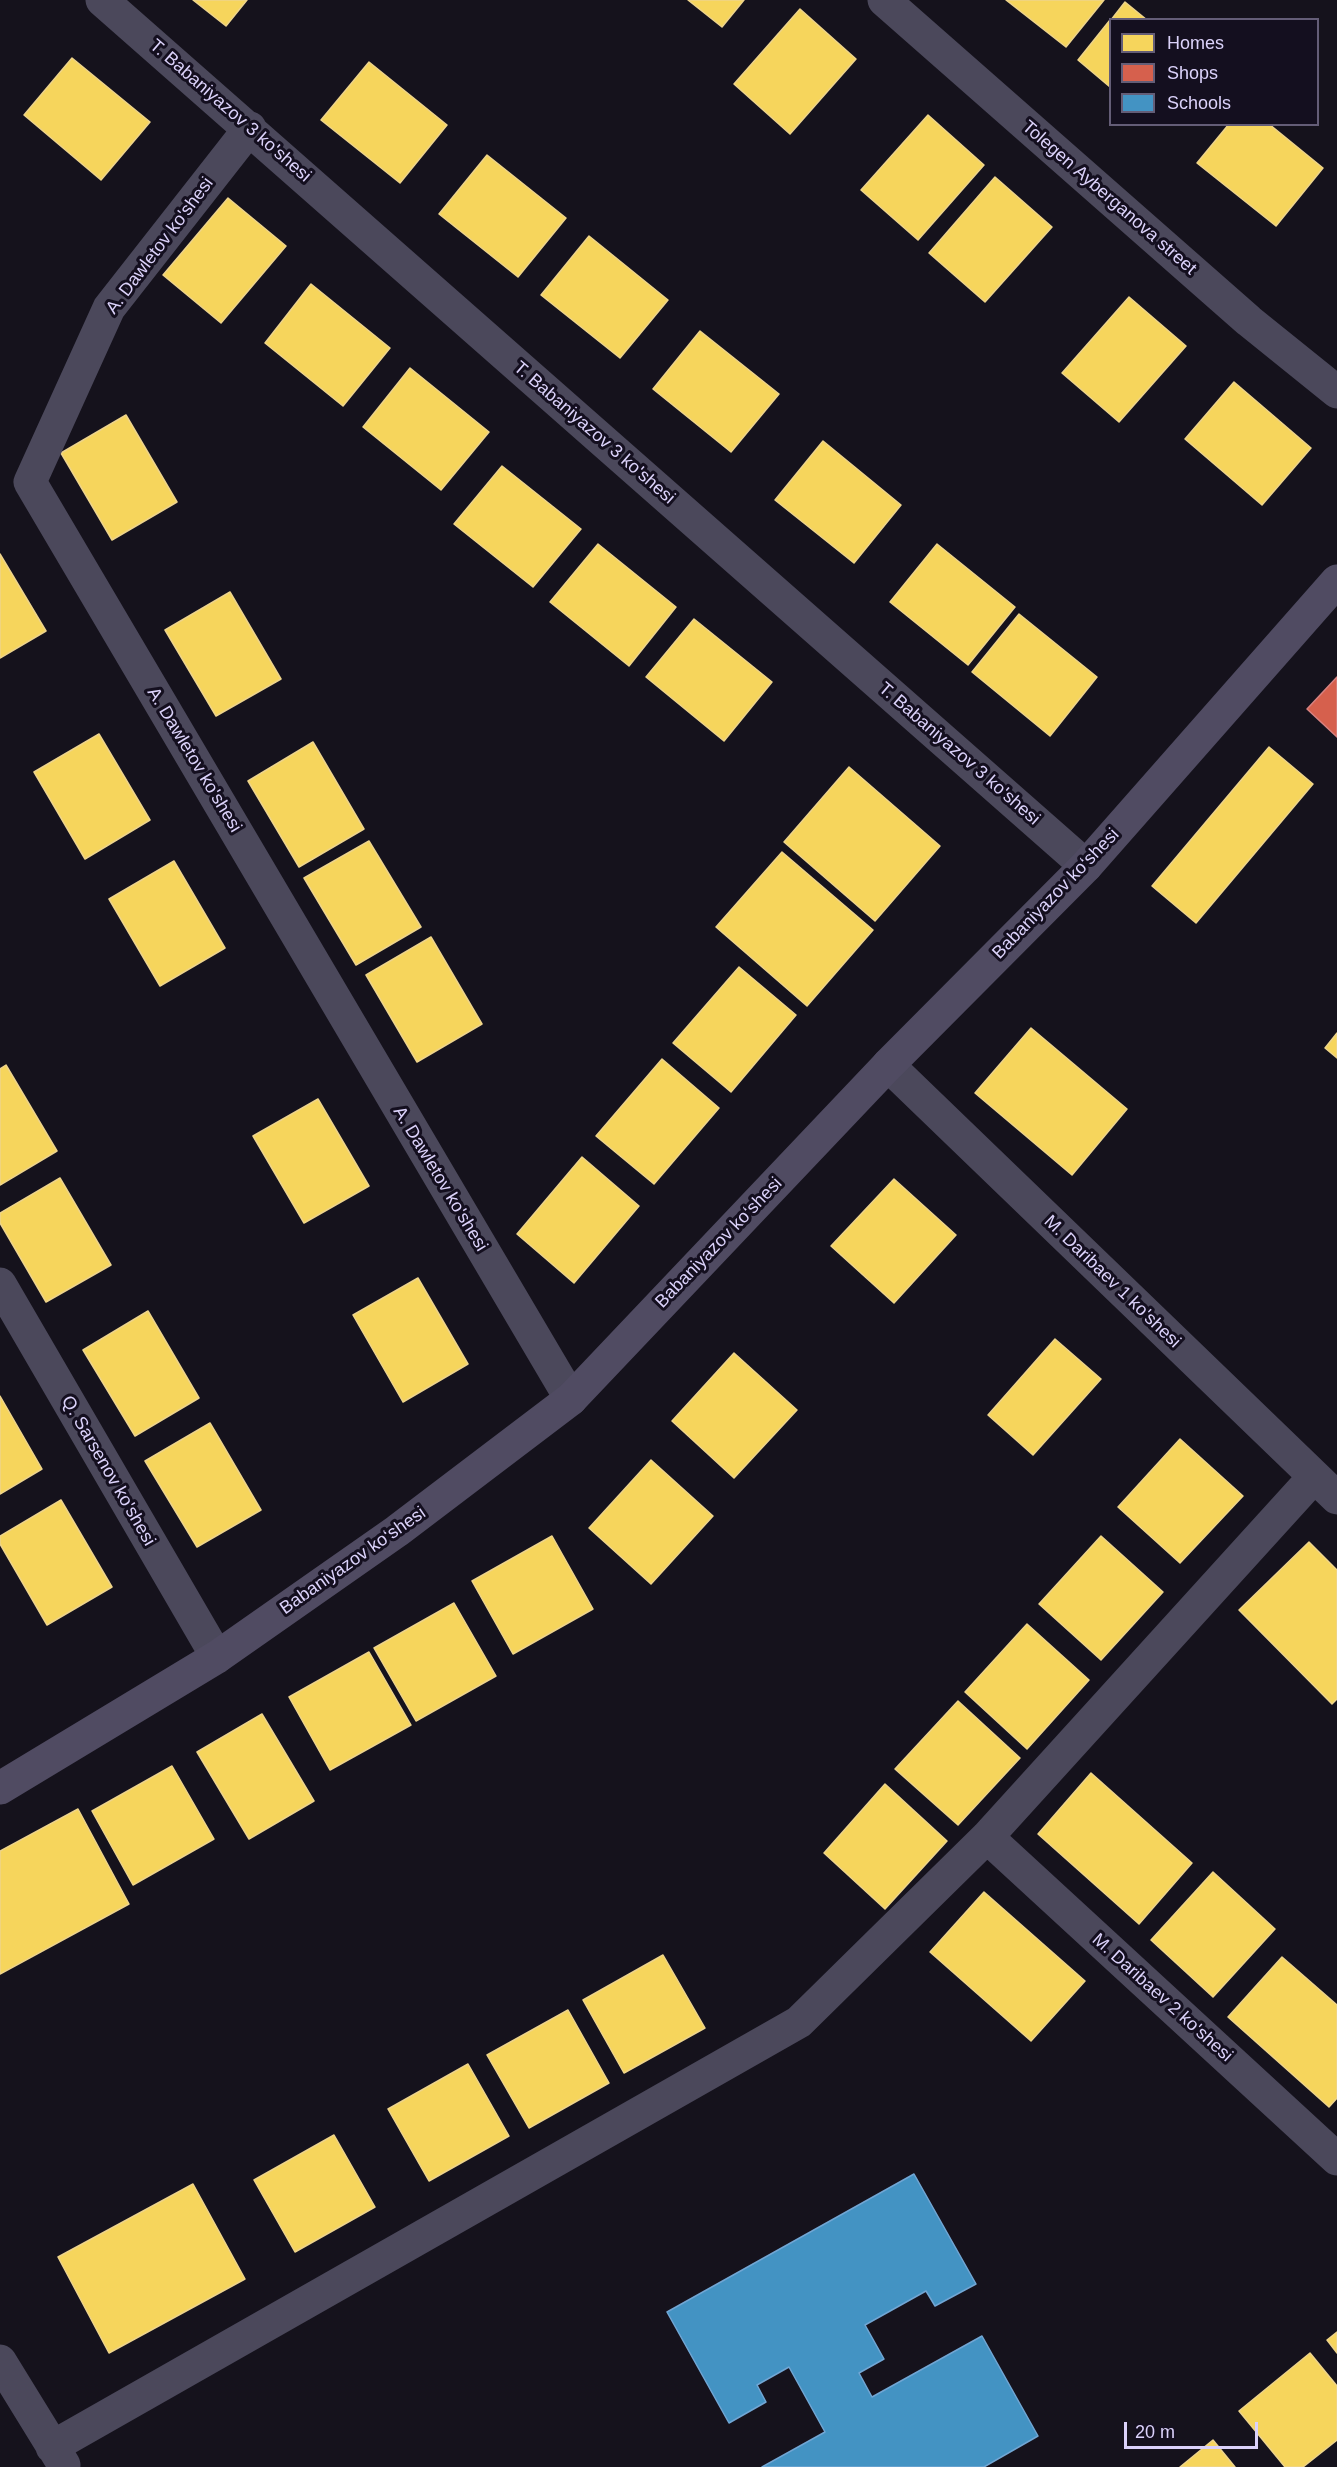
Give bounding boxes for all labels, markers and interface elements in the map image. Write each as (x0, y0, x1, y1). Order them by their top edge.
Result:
legend (1109, 18, 1319, 126)
text: Homes (1167, 33, 1224, 53)
street label: T. Babaniyazov 3 ko'shesi (145, 35, 315, 187)
text: Shops (1167, 63, 1218, 83)
text: Schools (1167, 93, 1231, 113)
street label: Tolegen Ayberganova street (1017, 116, 1201, 280)
street label: A. Dawletov ko'shesi (102, 173, 218, 319)
street label: T. Babaniyazov 3 ko'shesi (509, 357, 679, 509)
street label: T. Babaniyazov 3 ko'shesi (874, 678, 1044, 830)
street label: A. Dawletov ko'shesi (142, 684, 246, 836)
street label: Babaniyazov ko‘shesi (988, 824, 1124, 964)
street label: A. Dawletov ko'shesi (388, 1103, 492, 1255)
street label: Babaniyazov ko‘shesi (651, 1173, 787, 1313)
street label: M. Daribaev 1 ko'shesi (1039, 1211, 1185, 1353)
street label: Q. Sarsenov ko'shesi (56, 1392, 160, 1550)
street label: Babaniyazov ko‘shesi (276, 1503, 430, 1619)
street label: M. Daribaev 2 ko'shesi (1087, 1929, 1237, 2067)
scale bar (1127, 2410, 1260, 2448)
text: 20 m (1135, 2422, 1175, 2442)

